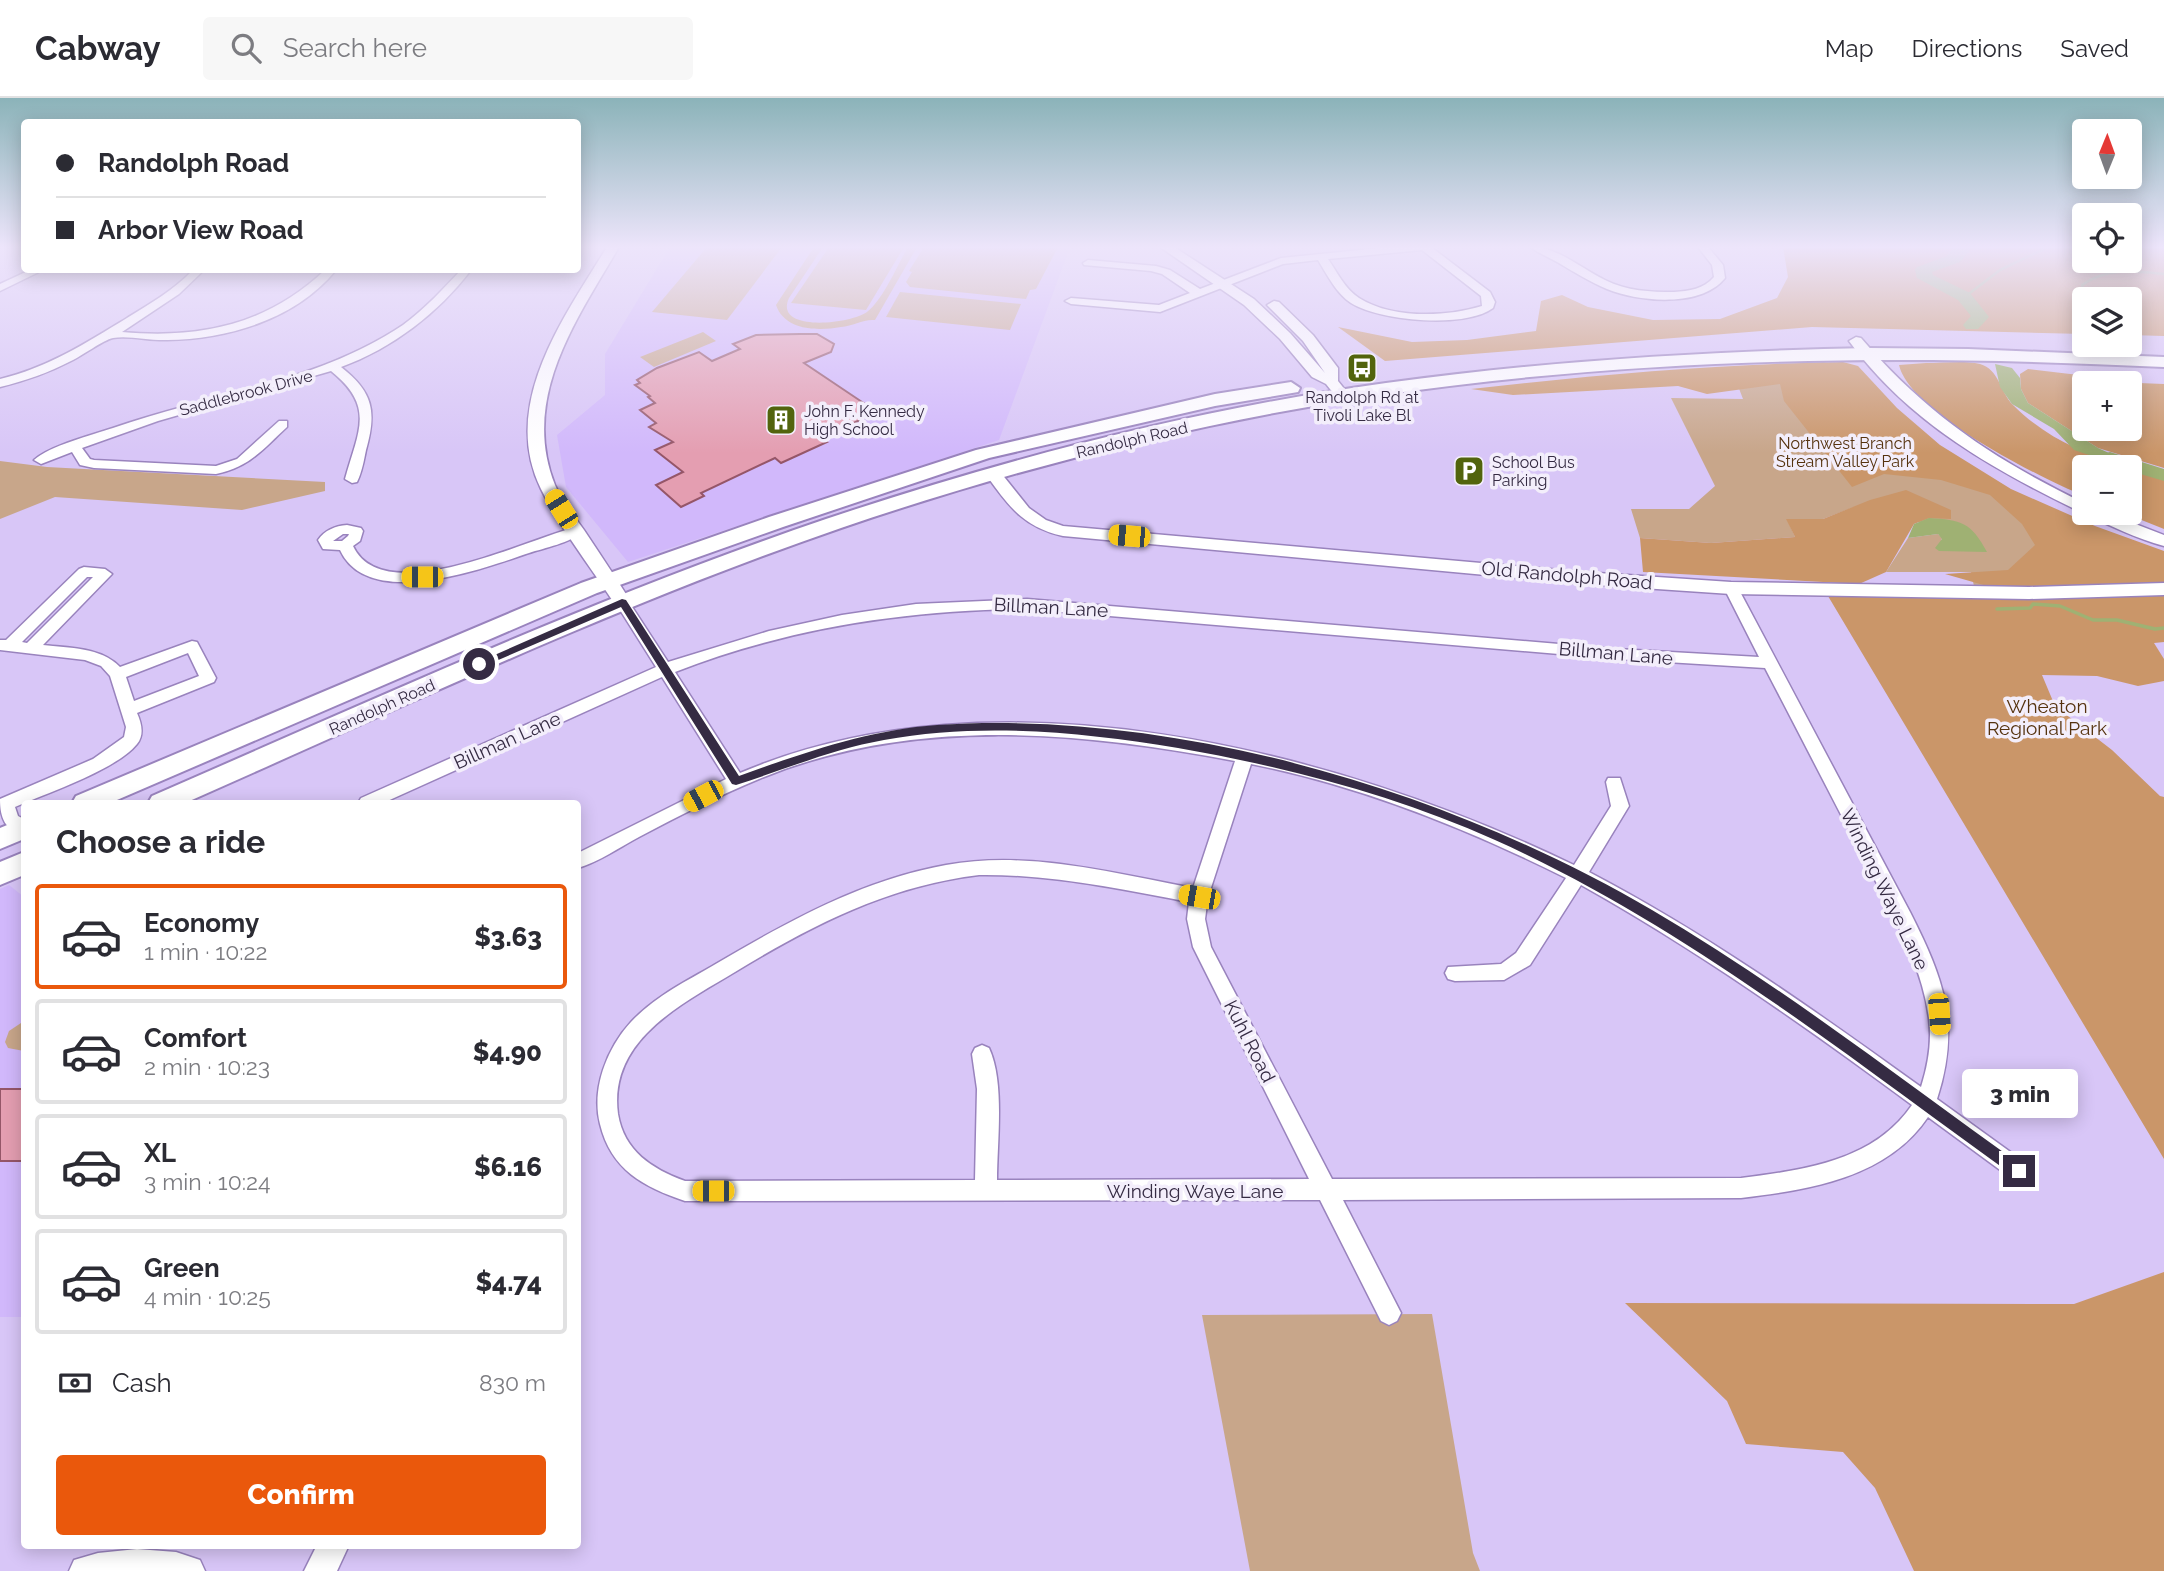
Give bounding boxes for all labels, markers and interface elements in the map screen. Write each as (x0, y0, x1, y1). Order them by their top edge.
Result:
search box (203, 17, 693, 80)
text: Cabway (35, 29, 161, 68)
icon: search (227, 29, 265, 67)
text: Search here (283, 33, 427, 63)
text: Map (1825, 34, 1874, 63)
text: Directions (1912, 34, 2022, 63)
text: Saved (2060, 34, 2129, 63)
north arrow (2072, 119, 2142, 189)
map controls (2072, 119, 2142, 525)
text: Randolph Road (98, 148, 289, 178)
button: locate (2072, 203, 2142, 273)
text: Arbor View Road (98, 215, 304, 245)
button: layers (2072, 287, 2142, 357)
bus stop icon: Randolph Rd at Tivoli Lake Bl (1345, 351, 1379, 385)
street label: Saddlebrook Drive (177, 366, 315, 420)
button: + (2072, 371, 2142, 441)
place label: Randolph Rd at Tivoli Lake Bl (1305, 388, 1419, 425)
place label: John F. Kennedy High School (804, 402, 925, 439)
building icon: John F. Kennedy High School (764, 403, 798, 437)
street label: Randolph Road (1074, 418, 1190, 462)
park label: Northwest Branch Stream Valley Park (1776, 434, 1915, 471)
place label: School Bus Parking (1492, 453, 1575, 490)
parking icon: School Bus Parking (1452, 454, 1486, 488)
button: − (2072, 455, 2142, 525)
car (541, 486, 582, 532)
car (1108, 524, 1151, 548)
street label: Old Randolph Road (1481, 557, 1653, 593)
car (402, 567, 444, 588)
street label: Billman Lane (993, 593, 1109, 621)
street label: Billman Lane (1558, 637, 1674, 669)
route start (463, 648, 495, 680)
street label: Randolph Road (326, 675, 438, 739)
park label: Wheaton Regional Park (1987, 695, 2107, 739)
street label: Billman Lane (450, 707, 564, 773)
car (680, 777, 727, 815)
street label: Winding Waye Lane (1836, 805, 1934, 973)
text: Choose a ride (56, 823, 265, 860)
car (1177, 883, 1222, 911)
icon: car (60, 905, 123, 968)
text: Economy (144, 908, 259, 938)
text: $3.63 (474, 922, 542, 952)
text: 1 min · 10:22 (144, 938, 268, 965)
car (1928, 992, 1951, 1036)
street label: Kuhl Road (1220, 996, 1280, 1086)
icon: car (60, 1020, 123, 1083)
text: Comfort (144, 1023, 247, 1053)
text: $4.90 (473, 1037, 542, 1067)
text: 2 min · 10:23 (144, 1053, 270, 1080)
callout: 3 min (1961, 1070, 2077, 1118)
text: 3 min (1990, 1080, 2050, 1107)
icon: car (60, 1135, 123, 1198)
text: XL (144, 1138, 176, 1168)
text: $6.16 (474, 1152, 542, 1182)
route end (2003, 1155, 2035, 1187)
text: 3 min · 10:24 (144, 1168, 271, 1195)
street label: Winding Waye Lane (1107, 1180, 1283, 1202)
car (693, 1181, 735, 1202)
icon: car (60, 1250, 123, 1313)
text: Green (144, 1253, 220, 1283)
text: $4.74 (475, 1267, 542, 1297)
text: 4 min · 10:25 (144, 1283, 271, 1310)
icon: cash (56, 1364, 94, 1402)
text: Cash (112, 1368, 172, 1398)
text: 830 m (479, 1369, 546, 1396)
button: Confirm (56, 1455, 546, 1535)

